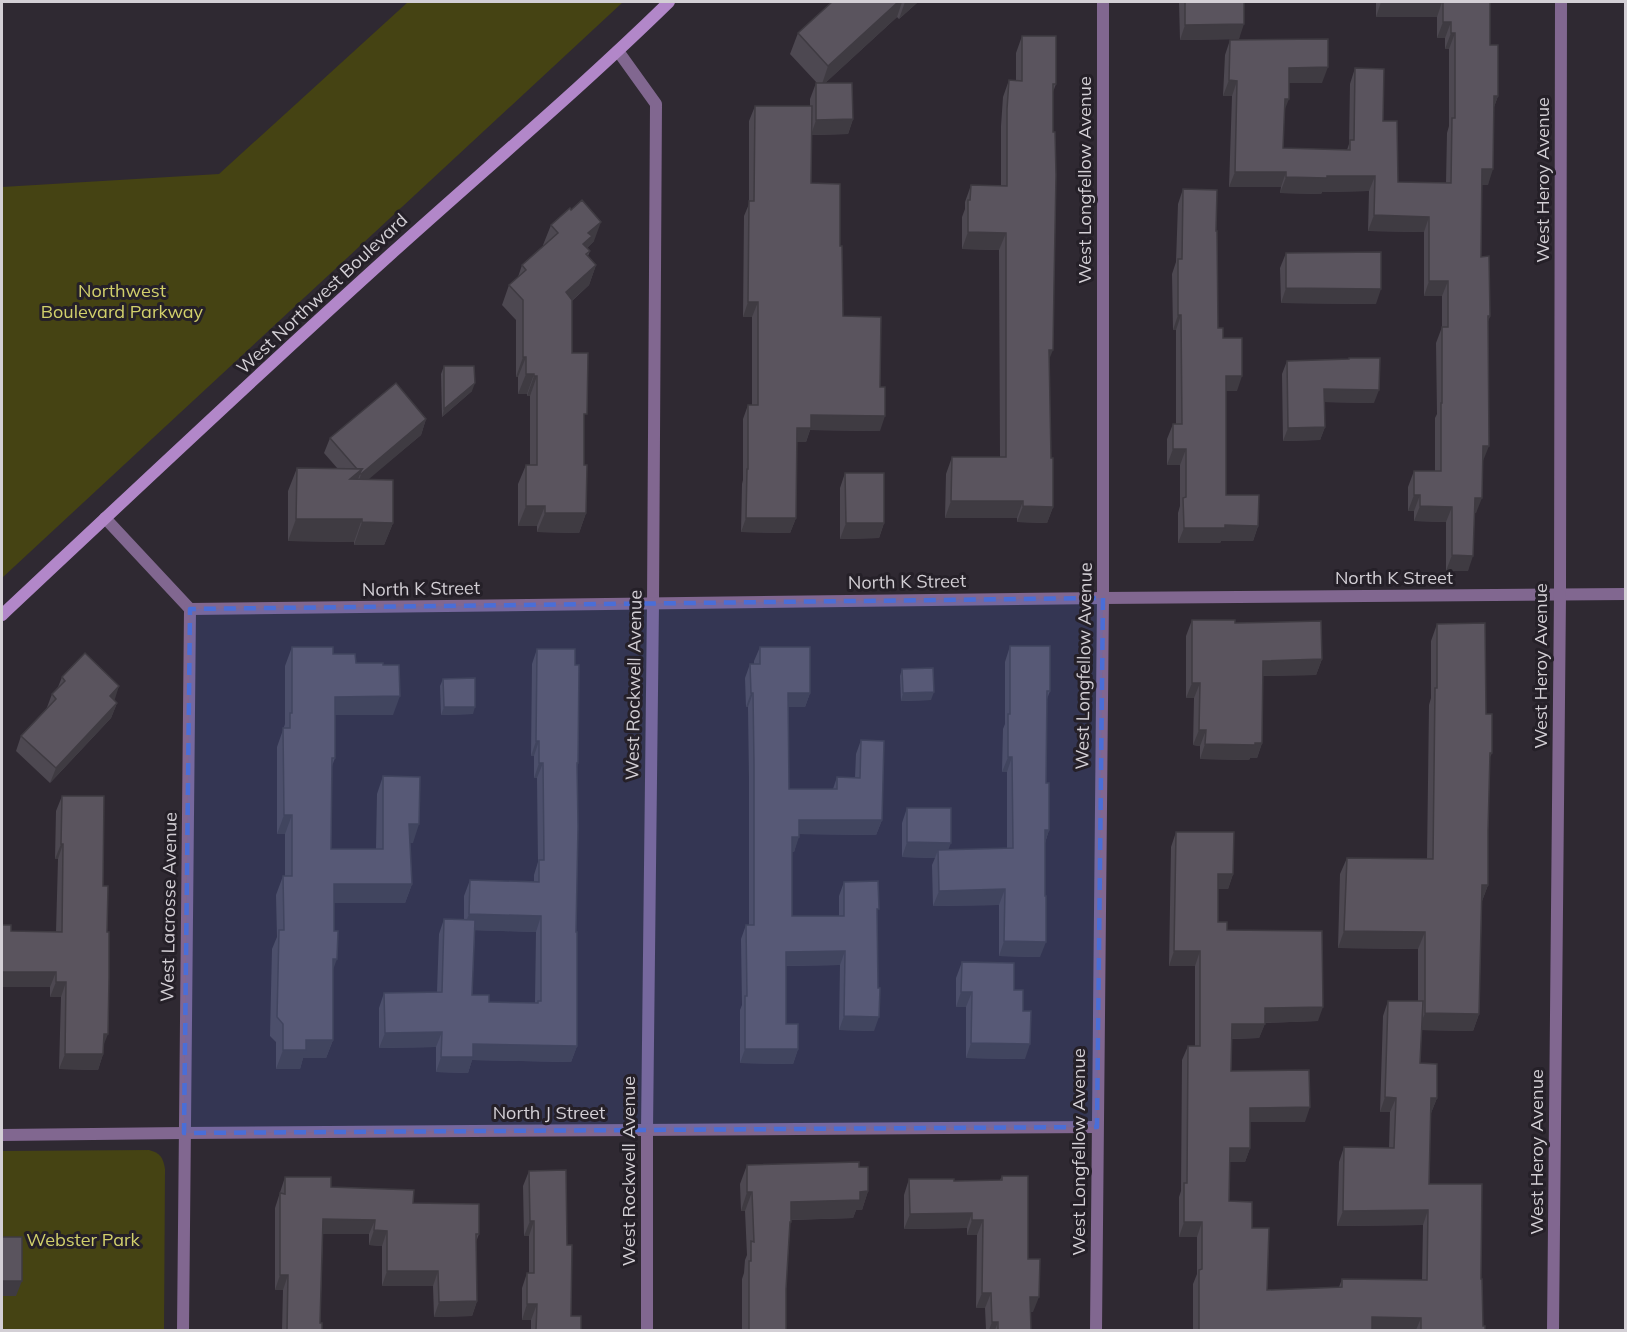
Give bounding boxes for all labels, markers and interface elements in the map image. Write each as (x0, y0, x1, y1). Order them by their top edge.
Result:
street label: West Longfellow Avenue (1073, 76, 1096, 284)
street label: West Heroy Avenue (1531, 97, 1554, 263)
street label: West Northwest Boulevard (231, 208, 412, 379)
park label: Northwest Boulevard Parkway (41, 279, 204, 323)
street label: West Longfellow Avenue (1070, 562, 1097, 770)
street label: North K Street (1335, 566, 1453, 589)
street label: North K Street (848, 569, 966, 594)
street label: North K Street (362, 576, 480, 601)
street label: West Heroy Avenue (1529, 583, 1552, 749)
street label: West Rockwell Avenue (620, 590, 647, 780)
street label: West Lacrosse Avenue (155, 812, 182, 1002)
street label: West Longfellow Avenue (1067, 1048, 1090, 1256)
street label: West Heroy Avenue (1525, 1069, 1548, 1235)
street label: West Rockwell Avenue (617, 1076, 640, 1266)
street label: North J Street (493, 1101, 605, 1124)
park label: Webster Park (26, 1228, 140, 1251)

